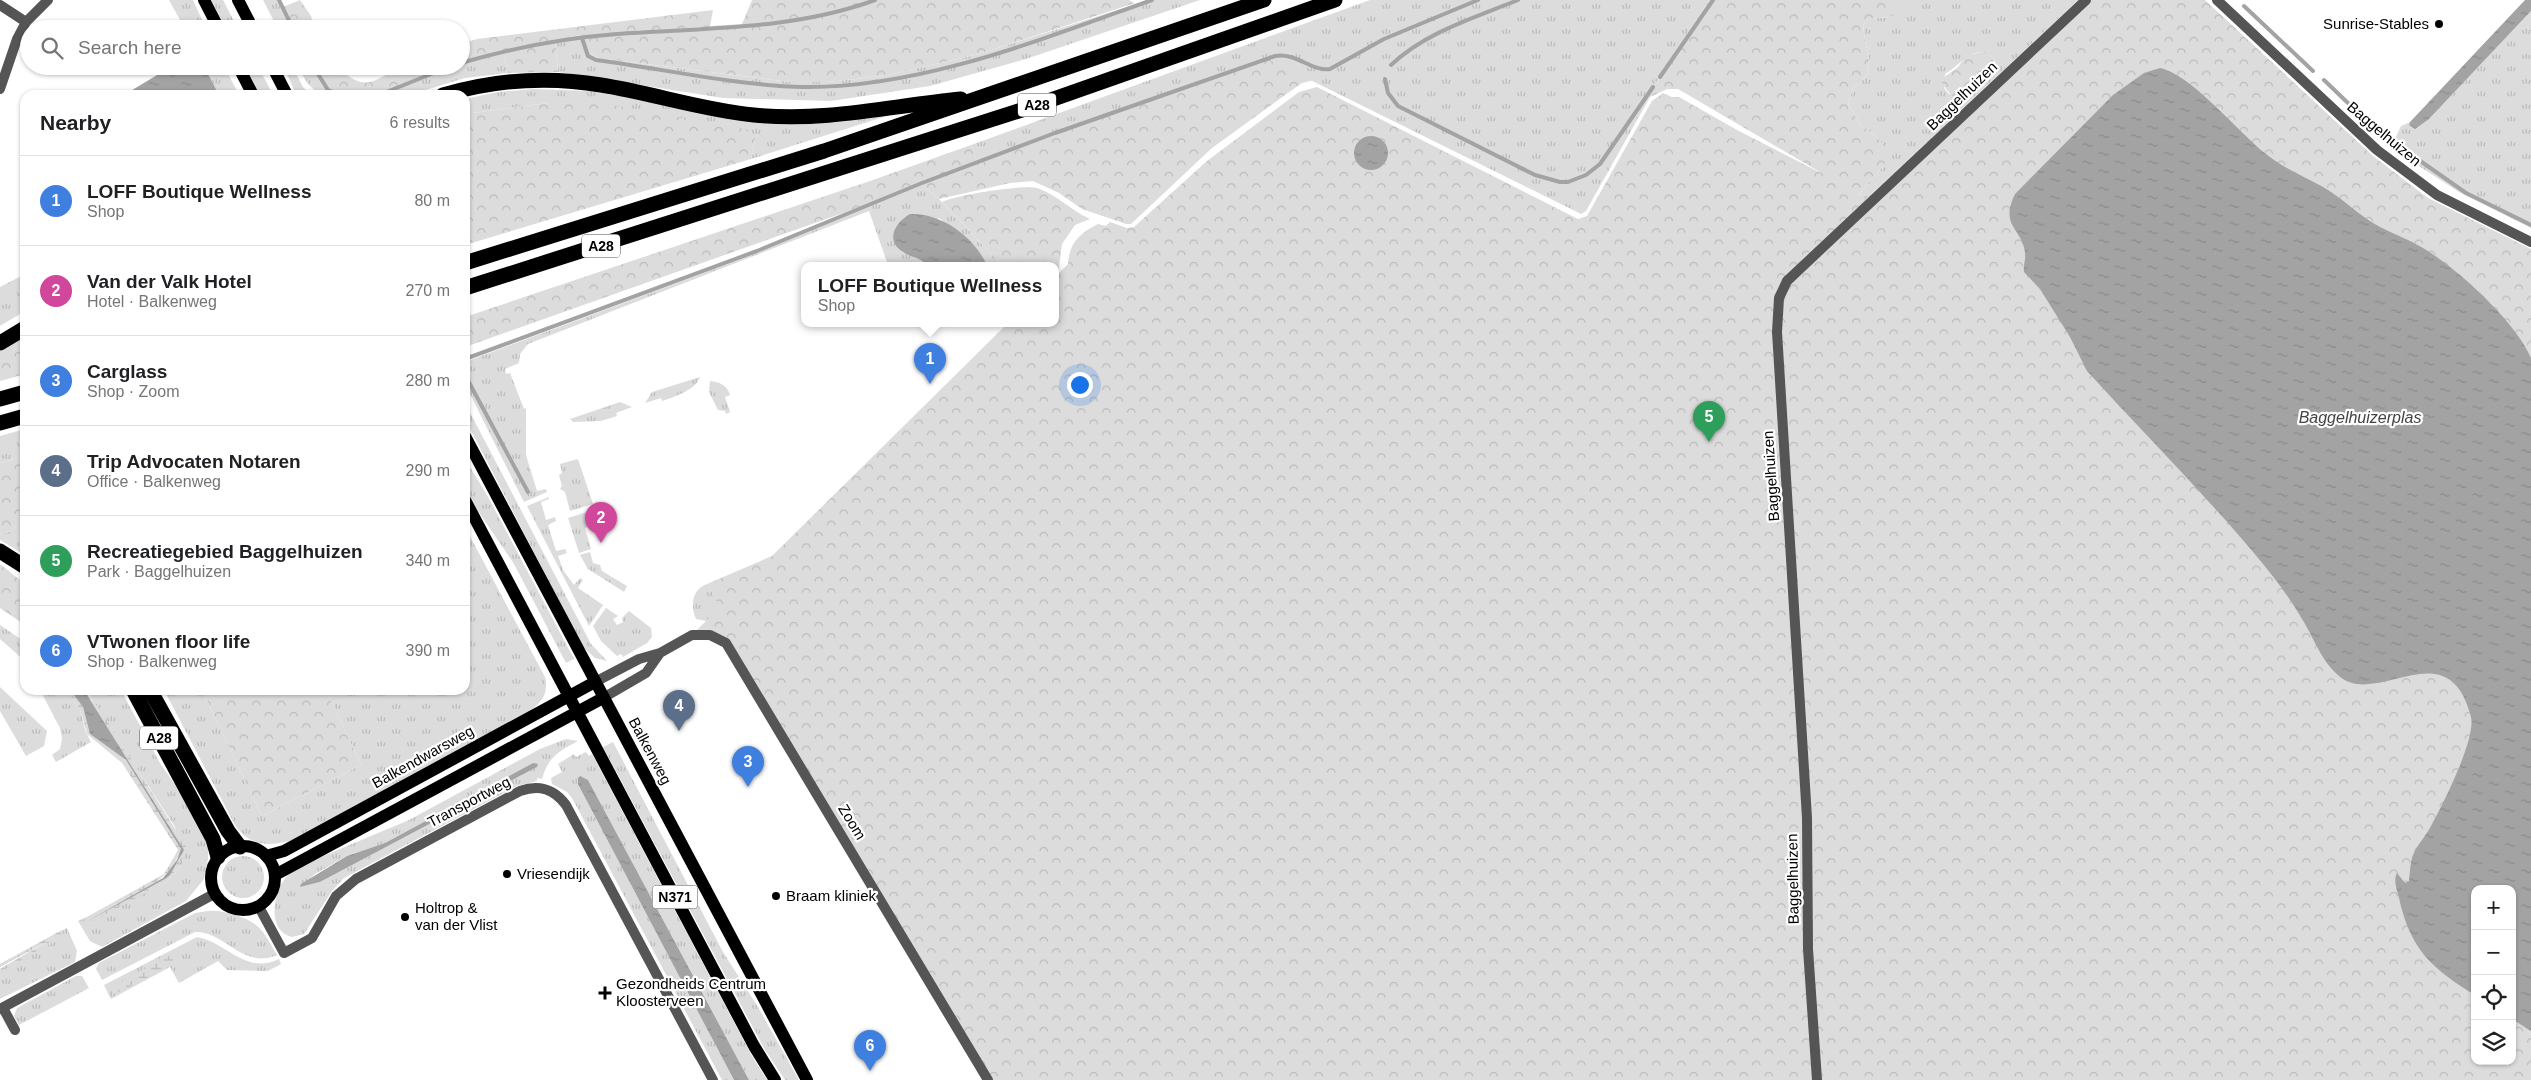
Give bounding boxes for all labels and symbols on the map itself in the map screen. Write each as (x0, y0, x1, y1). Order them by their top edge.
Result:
place label: Sunrise-Stables (2323, 15, 2429, 32)
marker: Sunrise-Stables (2433, 18, 2445, 30)
street label: Baggelhuizen (1923, 58, 2000, 133)
road number: A28 (1018, 94, 1056, 116)
street label: Baggelhuizen (2344, 98, 2425, 169)
road number: A28 (582, 235, 620, 258)
pin: 1 (914, 343, 946, 384)
your location (1067, 372, 1093, 398)
pin: 5 (1693, 401, 1725, 442)
water label: Baggelhuizerplas (2299, 409, 2421, 426)
street label: Baggelhuizen (1759, 430, 1782, 522)
pin: 2 (585, 502, 617, 543)
pin: 4 (663, 690, 695, 731)
street label: Balkenweg (626, 714, 675, 787)
street label: Balkendwarsweg (369, 722, 476, 791)
road number: A28 (140, 726, 178, 750)
pin: 3 (732, 746, 764, 787)
street label: Transportweg (425, 773, 513, 830)
street label: Zoom (835, 801, 870, 843)
street label: Baggelhuizen (1783, 833, 1802, 925)
place label: Vriesendijk (517, 865, 590, 882)
marker: Vriesendijk (501, 868, 513, 880)
road number: N371 (652, 886, 698, 909)
place label: Braam kliniek (786, 887, 877, 904)
marker: Braam kliniek (770, 890, 782, 902)
place label: Holtrop & van der Vlist (415, 899, 498, 933)
marker: Holtrop & van der Vlist (399, 911, 411, 923)
place label: Gezondheids Centrum Kloosterveen (616, 975, 766, 1009)
marker: Gezondheids Centrum Kloosterveen (598, 986, 612, 1000)
pin: 6 (854, 1030, 886, 1071)

